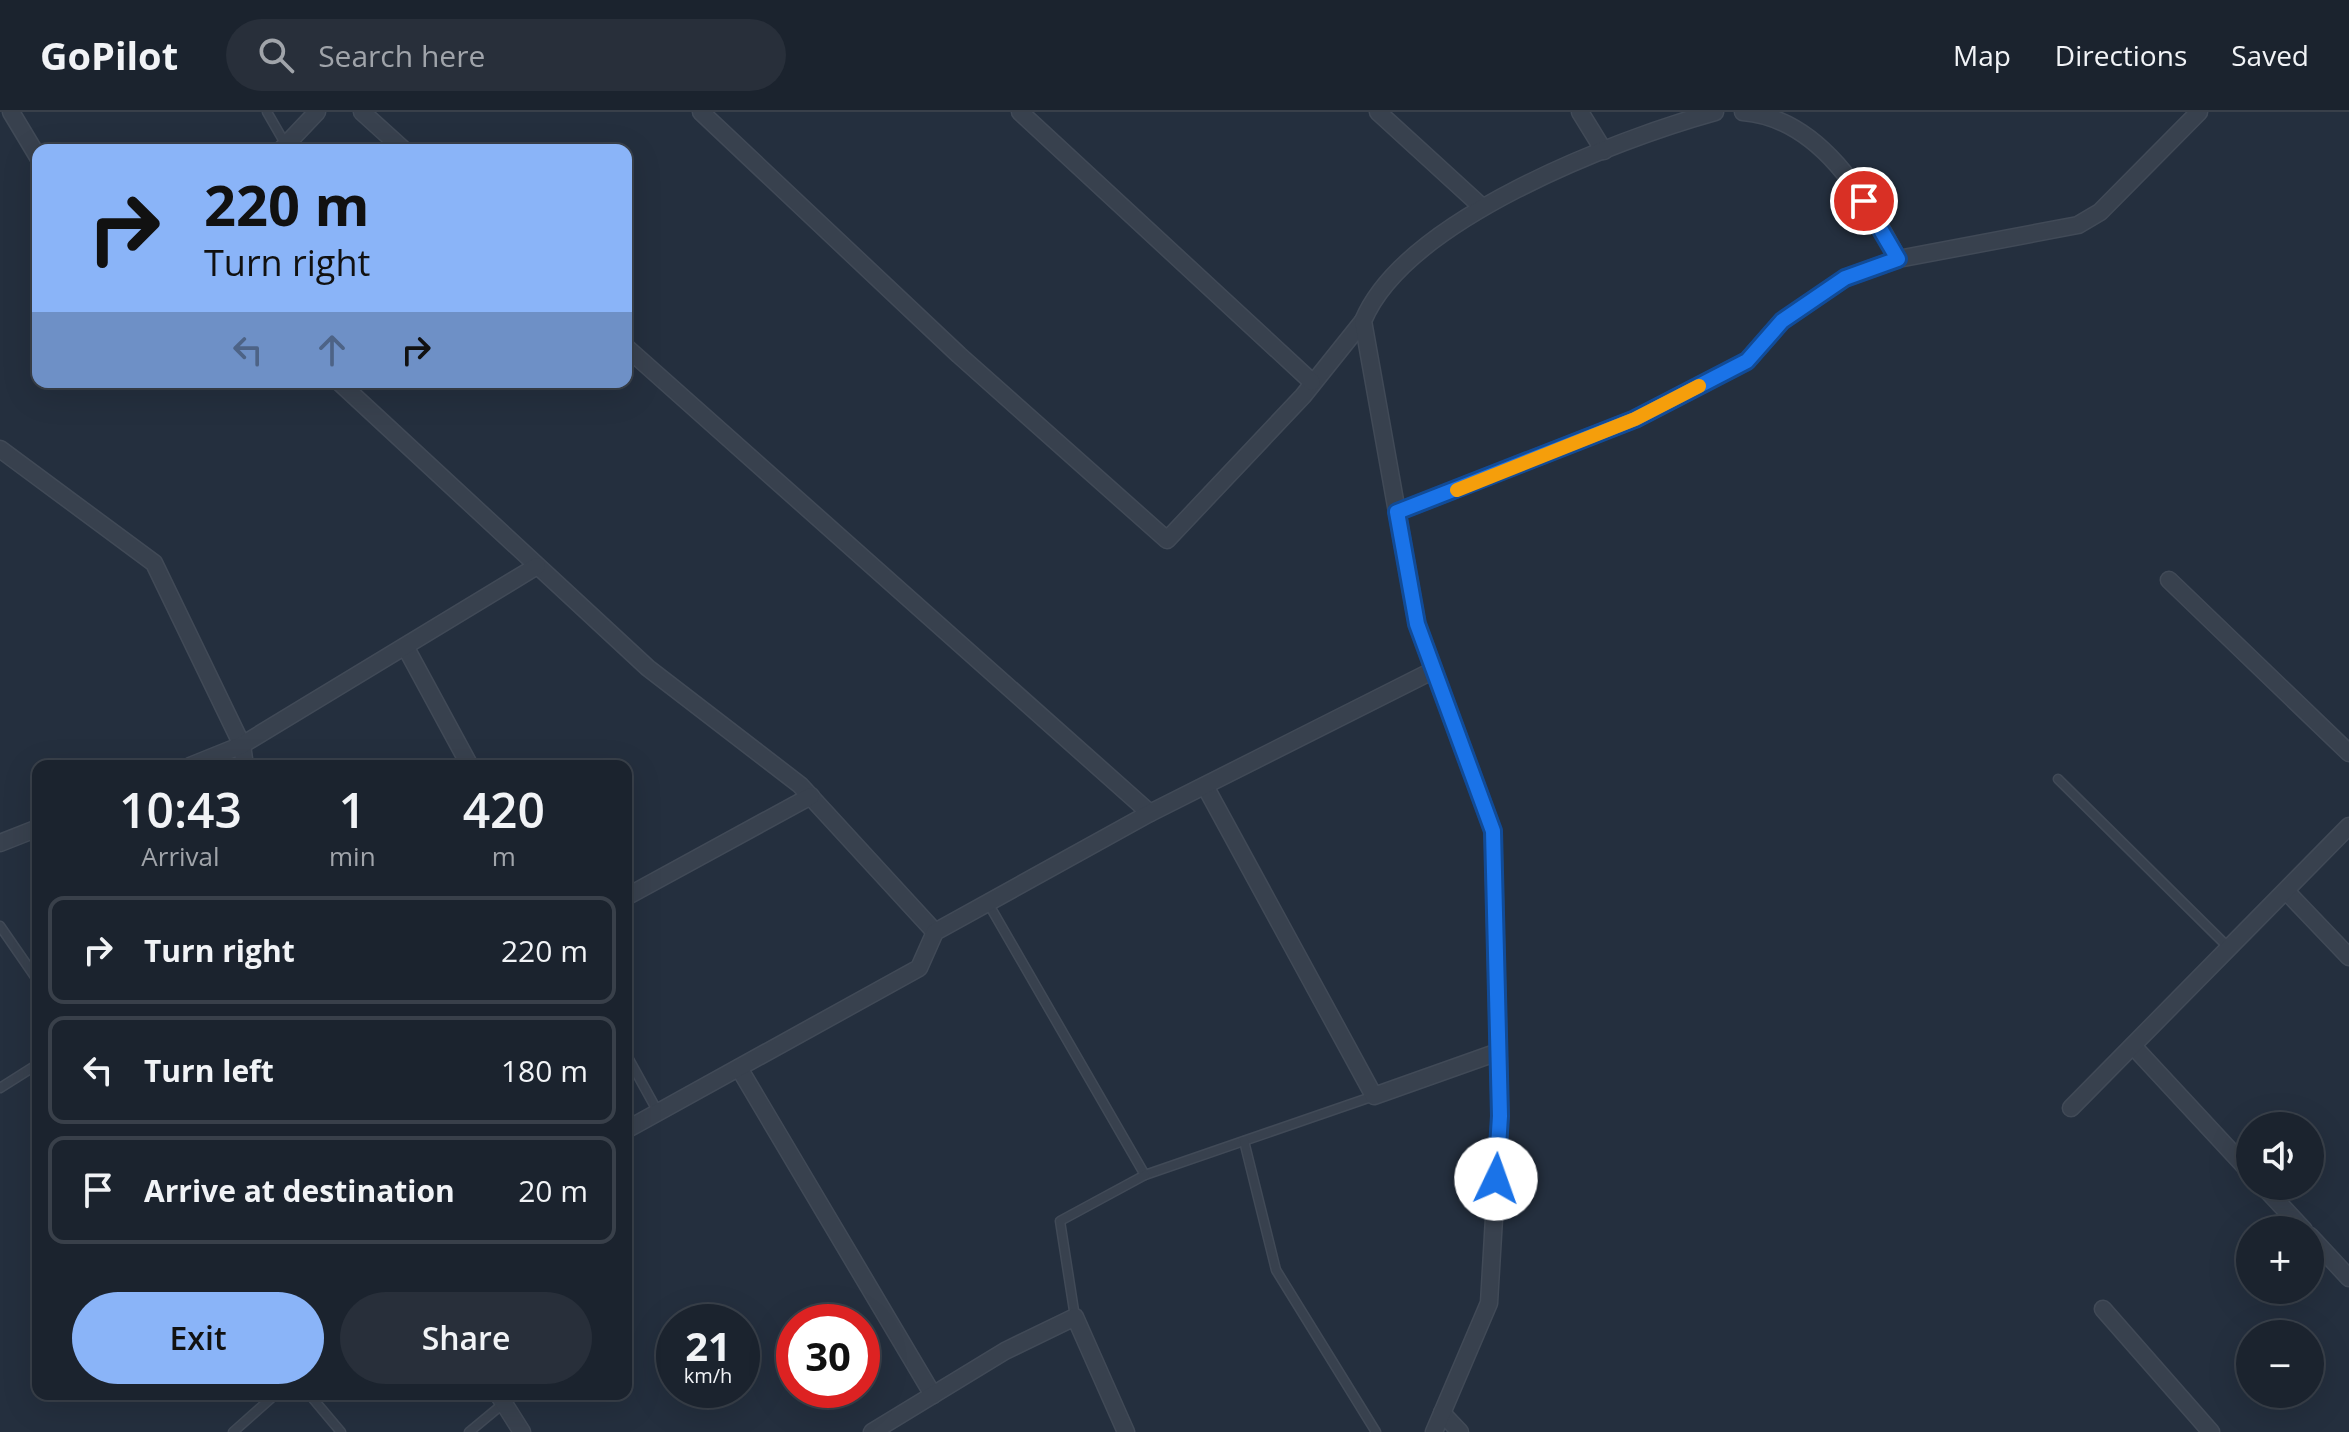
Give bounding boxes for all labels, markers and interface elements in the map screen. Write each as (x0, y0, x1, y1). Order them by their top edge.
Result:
search box (226, 19, 786, 91)
text: GoPilot (40, 29, 178, 81)
icon: search (254, 33, 298, 77)
text: Search here (318, 35, 485, 76)
text: Map (1953, 36, 2011, 74)
text: Directions (2055, 36, 2187, 74)
text: Saved (2231, 36, 2309, 74)
text: 220 m (204, 166, 370, 242)
pin (1830, 167, 1898, 235)
icon: right (72, 176, 176, 280)
icon: arrive (1842, 179, 1886, 223)
text: Turn right (204, 238, 370, 287)
icon: left (226, 328, 270, 372)
icon: ahead (310, 328, 354, 372)
icon: right (394, 328, 438, 372)
text: 10:43 (119, 777, 242, 842)
text: 1 (339, 777, 366, 842)
text: 420 (463, 777, 545, 842)
text: Arrival (141, 838, 220, 874)
text: min (329, 838, 376, 874)
text: m (492, 838, 516, 874)
icon: right (76, 928, 120, 972)
text: Turn right (144, 930, 295, 971)
text: 220 m (501, 930, 588, 971)
icon: left (76, 1048, 120, 1092)
text: Turn left (144, 1050, 274, 1091)
text: 180 m (501, 1050, 588, 1091)
map controls (2236, 1112, 2324, 1408)
button: sound (2236, 1112, 2324, 1200)
position arrow (1454, 1137, 1538, 1221)
icon: arrive (76, 1168, 120, 1212)
text: Arrive at destination (144, 1170, 455, 1211)
text: 20 m (518, 1170, 588, 1211)
button: + (2236, 1216, 2324, 1304)
button: Exit (72, 1292, 324, 1384)
button: Share (340, 1292, 592, 1384)
speed limit sign: 30 (776, 1304, 880, 1408)
text: 21 (685, 1318, 731, 1373)
button: − (2236, 1320, 2324, 1408)
text: km/h (684, 1362, 732, 1389)

